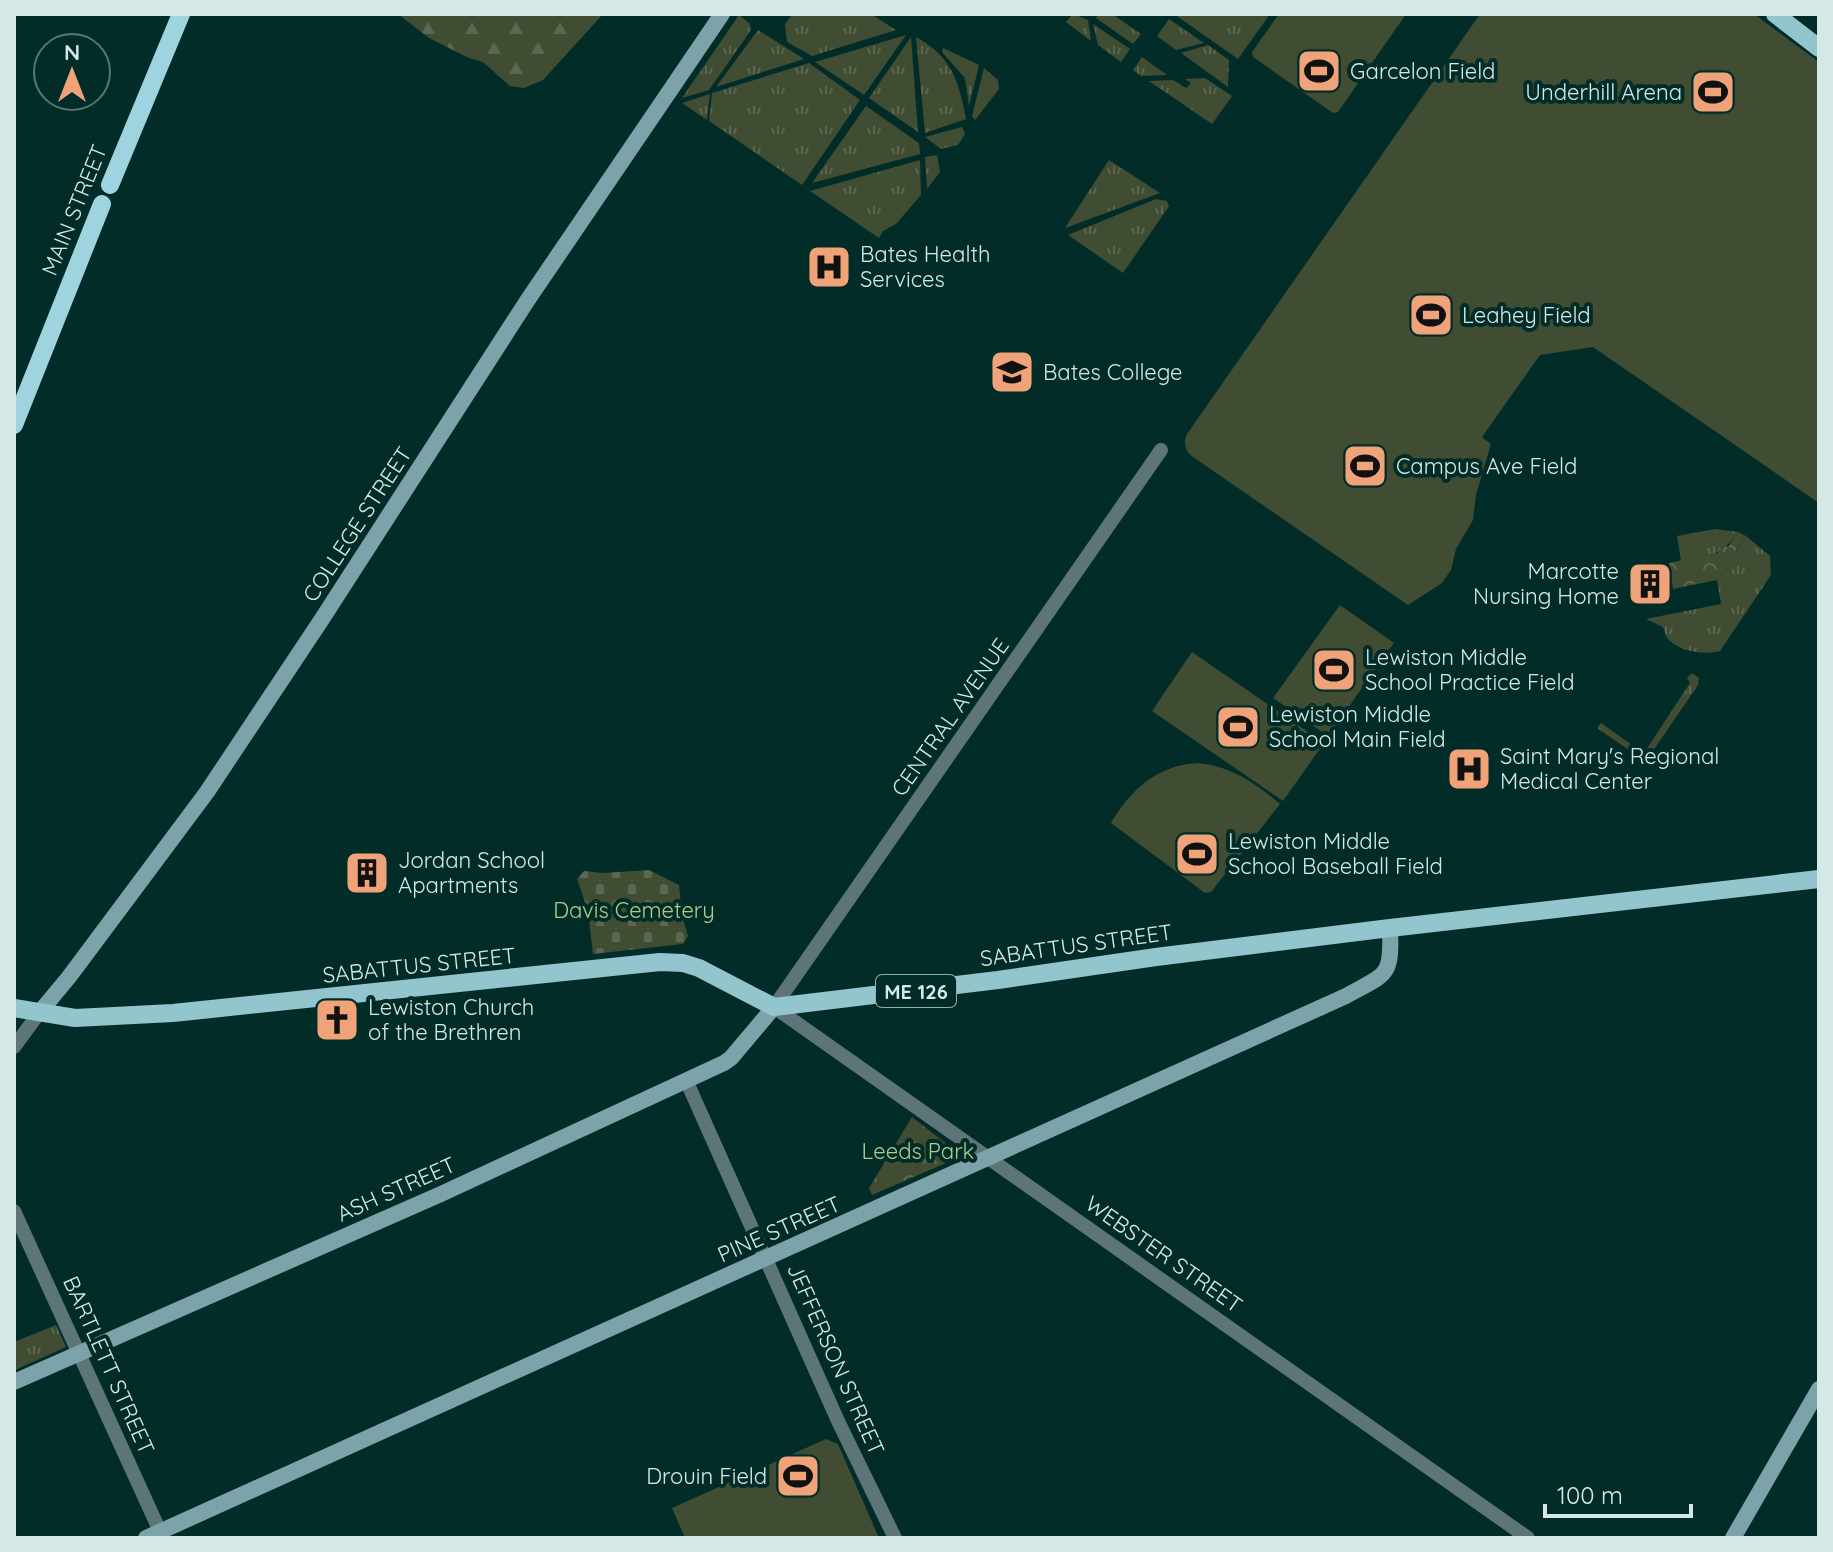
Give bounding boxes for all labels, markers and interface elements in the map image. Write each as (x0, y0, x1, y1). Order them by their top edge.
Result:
north arrow (32, 32, 112, 112)
text: N (64, 38, 80, 66)
sports icon: Garcelon Field (1295, 47, 1343, 95)
place label: Garcelon Field (1350, 57, 1495, 85)
sports icon: Underhill Arena (1689, 68, 1737, 116)
place label: Underhill Arena (1525, 78, 1682, 106)
street label: MAIN STREET (35, 140, 113, 280)
place label: Bates Health Services (860, 240, 990, 293)
hospital icon: Bates Health Services (805, 243, 853, 291)
sports icon: Leahey Field (1407, 291, 1455, 339)
place label: Leahey Field (1462, 301, 1591, 329)
school or university icon: Bates College (988, 348, 1036, 396)
place label: Bates College (1043, 358, 1182, 386)
street label: COLLEGE STREET (296, 441, 418, 607)
sports icon: Campus Ave Field (1341, 442, 1389, 490)
place label: Campus Ave Field (1396, 452, 1577, 480)
place label: Marcotte Nursing Home (1473, 557, 1619, 610)
building icon: Marcotte Nursing Home (1626, 560, 1674, 608)
street label: CENTRAL AVENUE (885, 633, 1015, 801)
place label: Lewiston Middle School Practice Field (1365, 643, 1575, 696)
sports icon: Lewiston Middle School Practice Field (1310, 646, 1358, 694)
place label: Lewiston Middle School Main Field (1269, 700, 1446, 753)
sports icon: Lewiston Middle School Main Field (1214, 703, 1262, 751)
place label: Saint Mary's Regional Medical Center (1500, 742, 1719, 795)
hospital icon: Saint Mary's Regional Medical Center (1445, 745, 1493, 793)
place label: Lewiston Middle School Baseball Field (1228, 827, 1443, 880)
sports icon: Lewiston Middle School Baseball Field (1173, 830, 1221, 878)
place label: Jordan School Apartments (398, 846, 545, 899)
building icon: Jordan School Apartments (343, 849, 391, 897)
park label: Davis Cemetery (553, 896, 715, 924)
street label: SABATTUS STREET (978, 918, 1174, 972)
street label: SABATTUS STREET (321, 941, 517, 989)
road number: ME 126 (876, 975, 956, 1007)
place label: Lewiston Church of the Brethren (368, 993, 534, 1046)
church icon: Lewiston Church of the Brethren (313, 996, 361, 1044)
park label: Leeds Park (862, 1137, 974, 1165)
street label: ASH STREET (332, 1150, 460, 1228)
street label: PINE STREET (713, 1189, 845, 1269)
street label: WEBSTER STREET (1080, 1189, 1248, 1319)
street label: JEFFERSON STREET (781, 1259, 891, 1459)
street label: BARTLETT STREET (57, 1271, 161, 1459)
sports icon: Drouin Field (774, 1452, 822, 1500)
place label: Drouin Field (646, 1462, 767, 1490)
scale bar (1545, 1468, 1691, 1518)
text: 100 m (1557, 1480, 1623, 1510)

